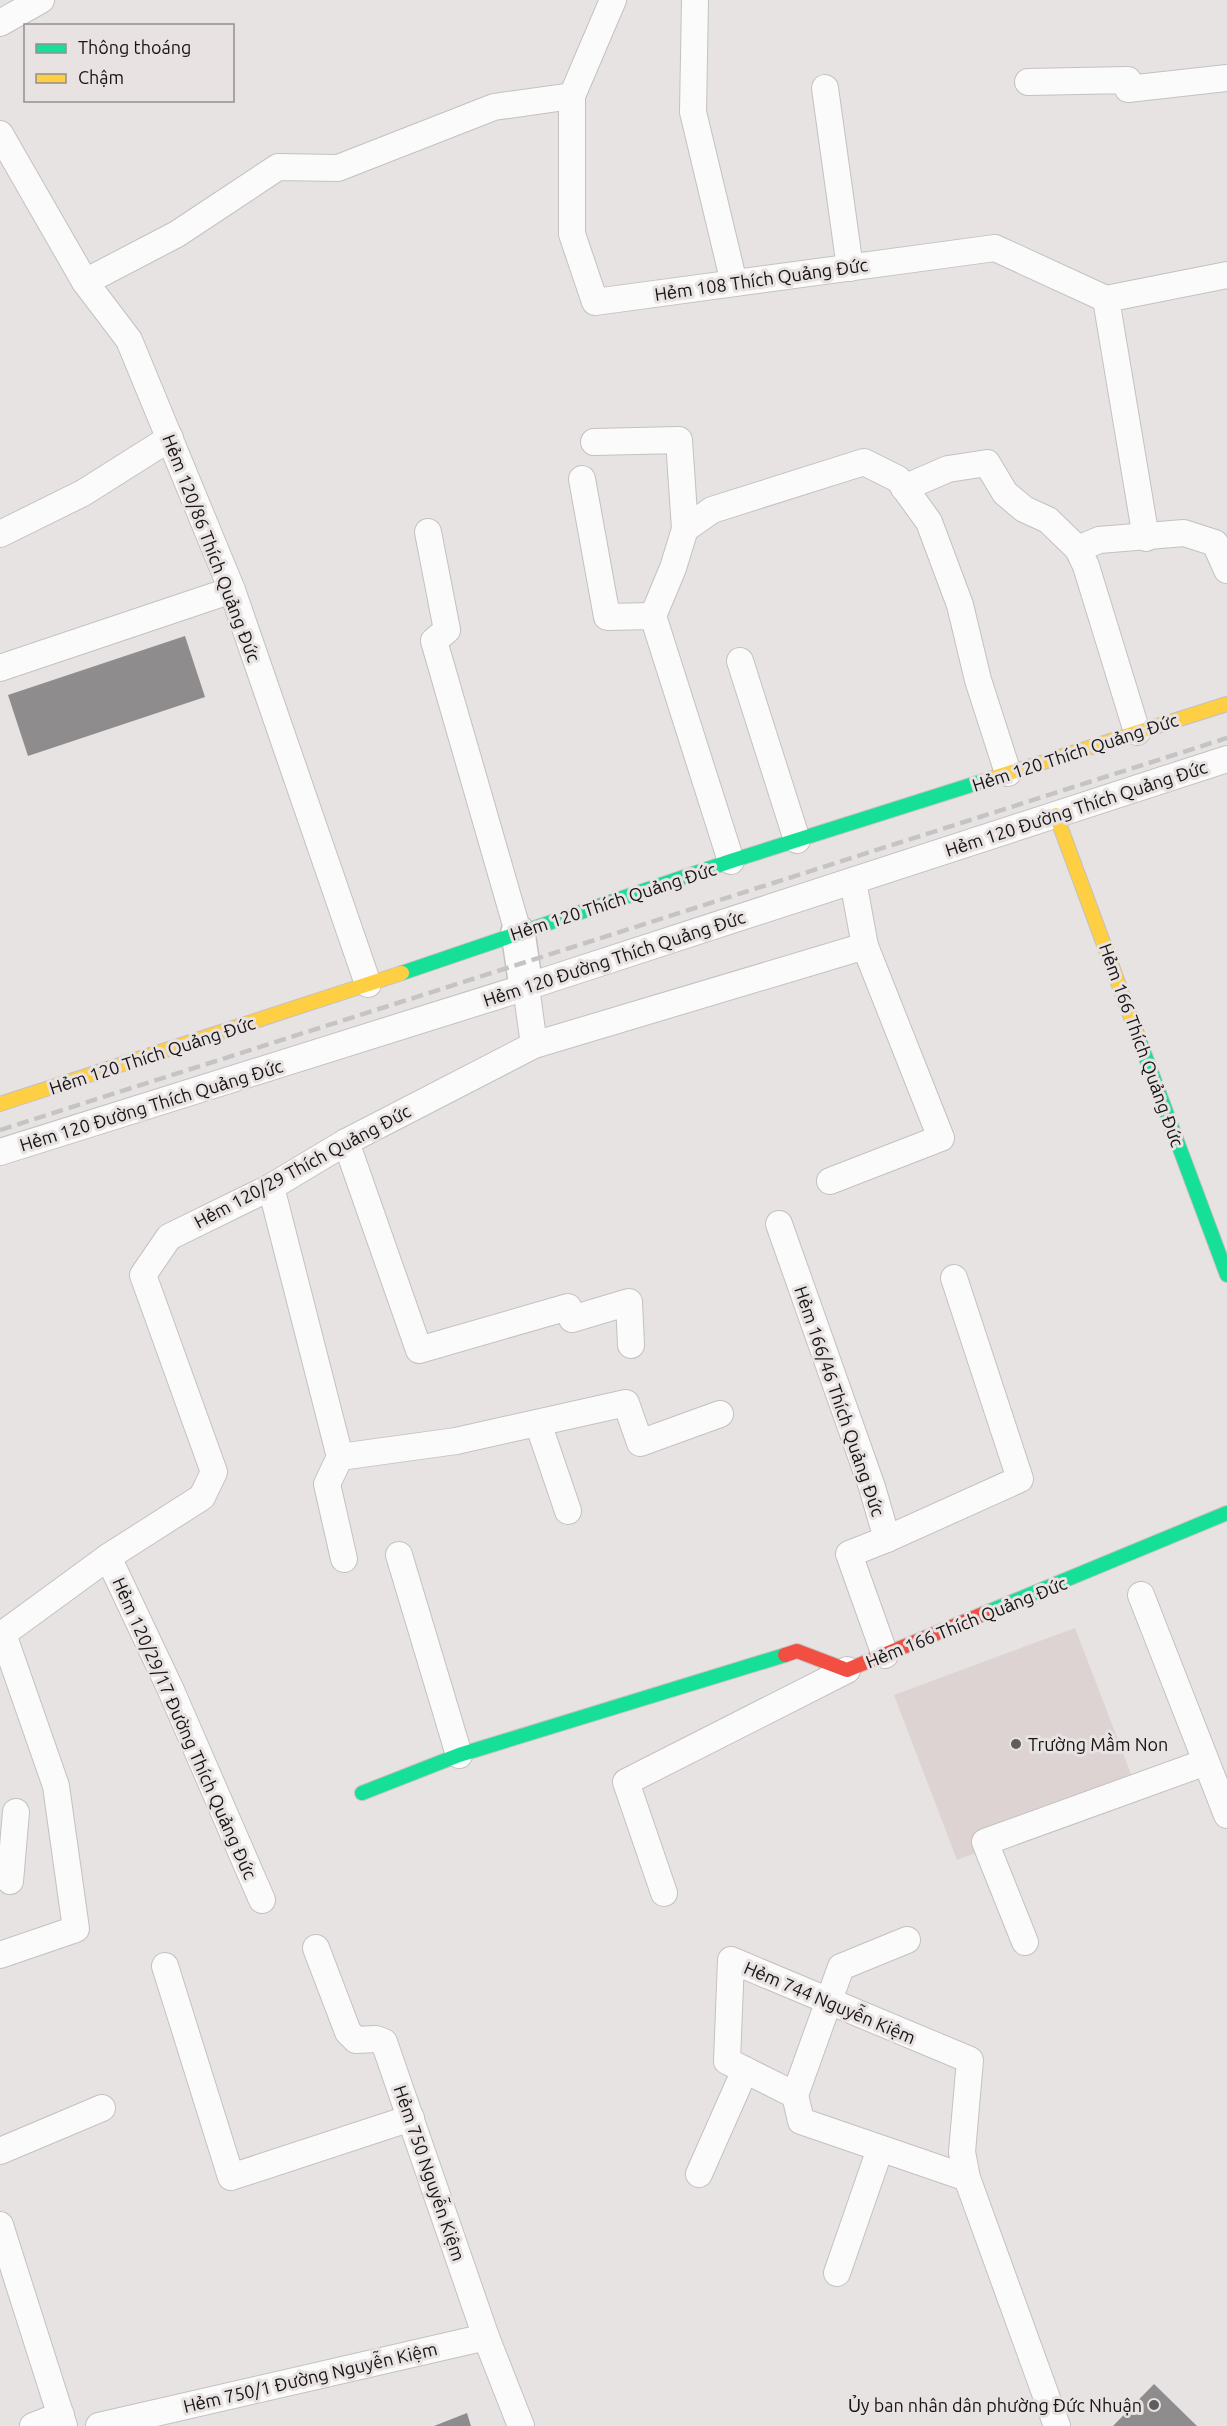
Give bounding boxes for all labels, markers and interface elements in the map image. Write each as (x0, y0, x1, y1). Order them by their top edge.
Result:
legend (24, 24, 234, 102)
text: Thông thoáng (78, 37, 191, 57)
text: Chậm (78, 67, 124, 87)
street label: Hẻm 108 Thích Quảng Đức (653, 254, 869, 305)
street label: Hẻm 120/86 Thích Quảng Đức (158, 431, 265, 665)
street label: Hẻm 120 Thích Quảng Đức (970, 709, 1181, 796)
street label: Hẻm 120 Đường Thích Quảng Đức (943, 756, 1210, 861)
street label: Hẻm 120 Thích Quảng Đức (508, 858, 719, 945)
street label: Hẻm 120 Đường Thích Quảng Đức (481, 906, 748, 1011)
street label: Hẻm 166 Thích Quảng Đức (1095, 940, 1188, 1150)
street label: Hẻm 120 Thích Quảng Đức (47, 1012, 258, 1099)
street label: Hẻm 120 Đường Thích Quảng Đức (17, 1055, 285, 1156)
street label: Hẻm 120/29 Thích Quảng Đức (190, 1100, 414, 1233)
street label: Hẻm 166/46 Thích Quảng Đức (790, 1283, 889, 1519)
street label: Hẻm 166 Thích Quảng Đức (863, 1572, 1070, 1673)
street label: Hẻm 120/29/17 Đường Thích Quảng Đức (108, 1574, 261, 1882)
place label: Trường Mầm Non (1028, 1732, 1168, 1754)
marker: Trường Mầm Non (1009, 1737, 1023, 1751)
street label: Hẻm 744 Nguyễn Kiệm (741, 1955, 920, 2047)
street label: Hẻm 750 Nguyễn Kiệm (391, 2082, 472, 2263)
street label: Hẻm 750/1 Đường Nguyễn Kiệm (180, 2336, 439, 2416)
place label: Ủy ban nhân dân phường Đức Nhuận (848, 2395, 1142, 2415)
marker: Ủy ban nhân dân phường Đức Nhuận (1147, 2398, 1161, 2412)

